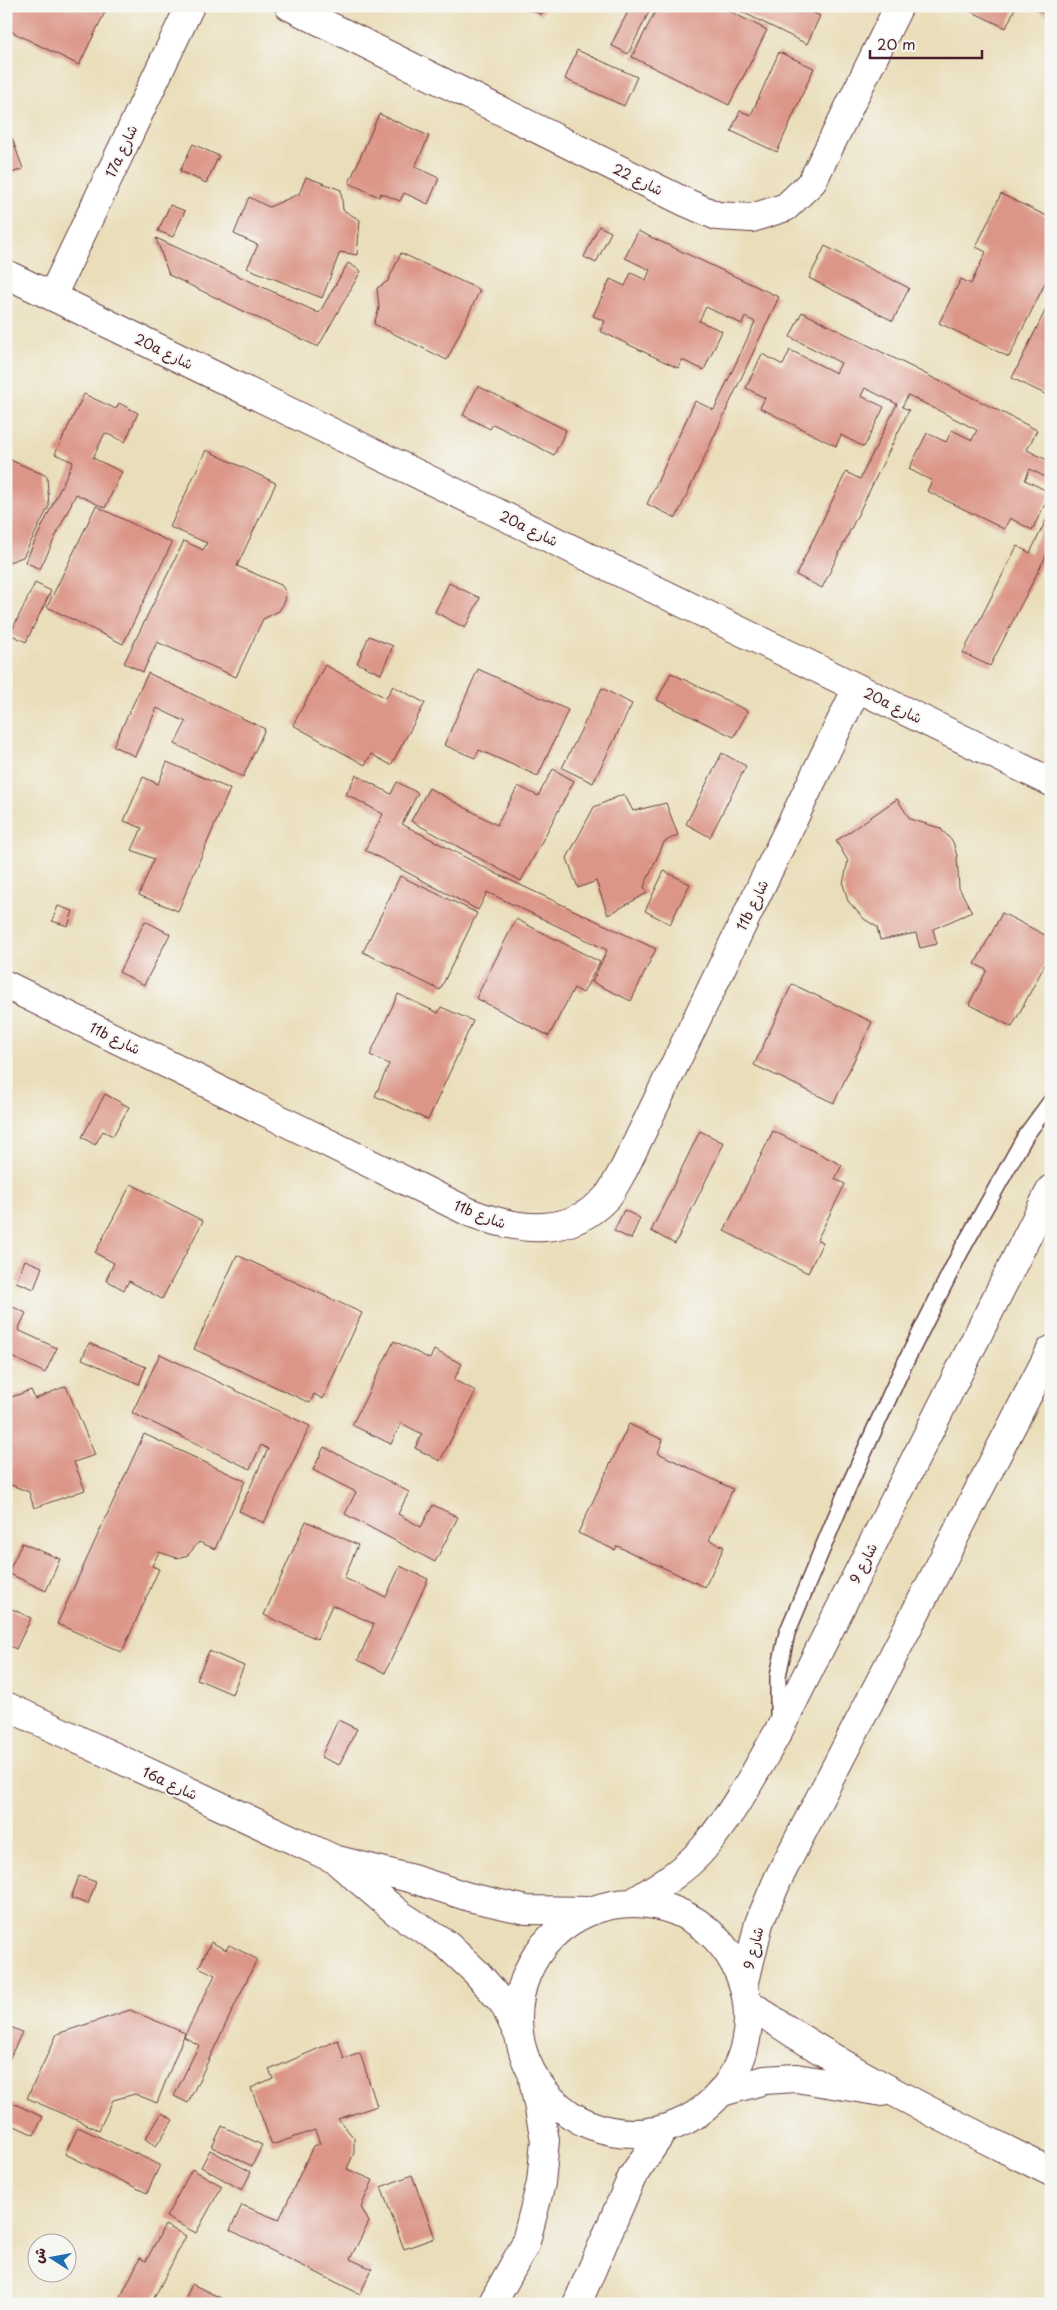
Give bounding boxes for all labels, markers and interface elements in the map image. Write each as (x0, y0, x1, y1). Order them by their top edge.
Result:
scale bar (870, 28, 982, 60)
text: 20 m (877, 32, 916, 55)
street label: 17a شارع (100, 121, 142, 181)
street label: شارع 22 (609, 158, 667, 200)
street label: 20a شارع (131, 328, 197, 374)
street label: 20a شارع (496, 505, 562, 551)
street label: 20a شارع (860, 682, 926, 728)
street label: 11b شارع (731, 876, 773, 934)
street label: 11b شارع (86, 1017, 144, 1059)
street label: 11b شارع (451, 1194, 509, 1234)
street label: شارع 9 (844, 1539, 882, 1587)
street label: 16a شارع (139, 1761, 201, 1805)
street label: شارع 9 (738, 1925, 768, 1971)
north arrow (28, 2232, 78, 2282)
text: ش (27, 2246, 51, 2265)

